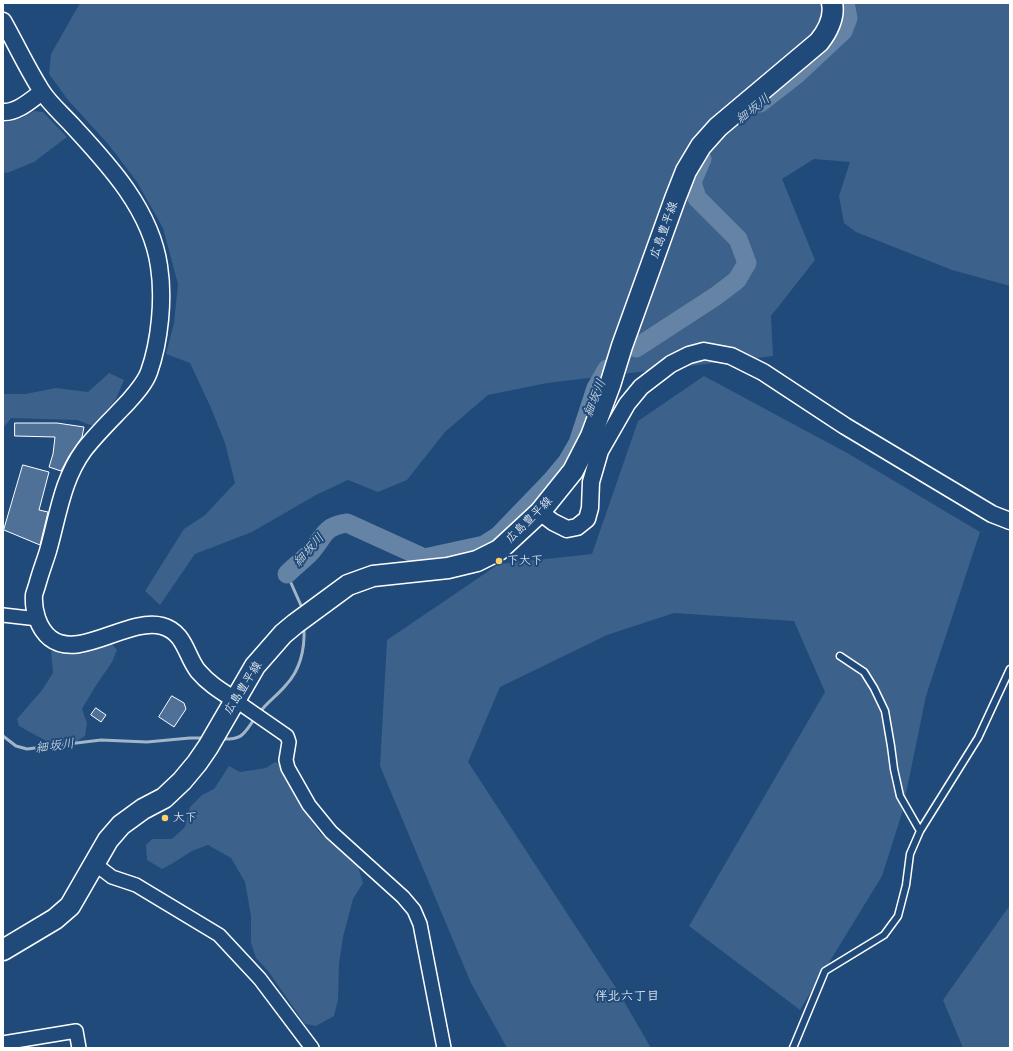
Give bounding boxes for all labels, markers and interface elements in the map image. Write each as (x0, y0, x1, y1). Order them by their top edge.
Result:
water label: 細坂川 (733, 91, 773, 127)
street label: 広島豊平線 (647, 199, 681, 261)
water label: 細坂川 (580, 377, 610, 419)
street label: 広島豊平線 (503, 494, 555, 546)
water label: 細坂川 (290, 530, 328, 570)
place label: 下大下 (507, 554, 543, 568)
marker: 下大下 (494, 556, 504, 566)
street label: 広島豊平線 (221, 659, 265, 717)
water label: 細坂川 (35, 736, 75, 756)
place label: 大下 (173, 811, 197, 825)
marker: 大下 (160, 813, 170, 823)
district label: 伴北六丁目 (595, 988, 659, 1004)

